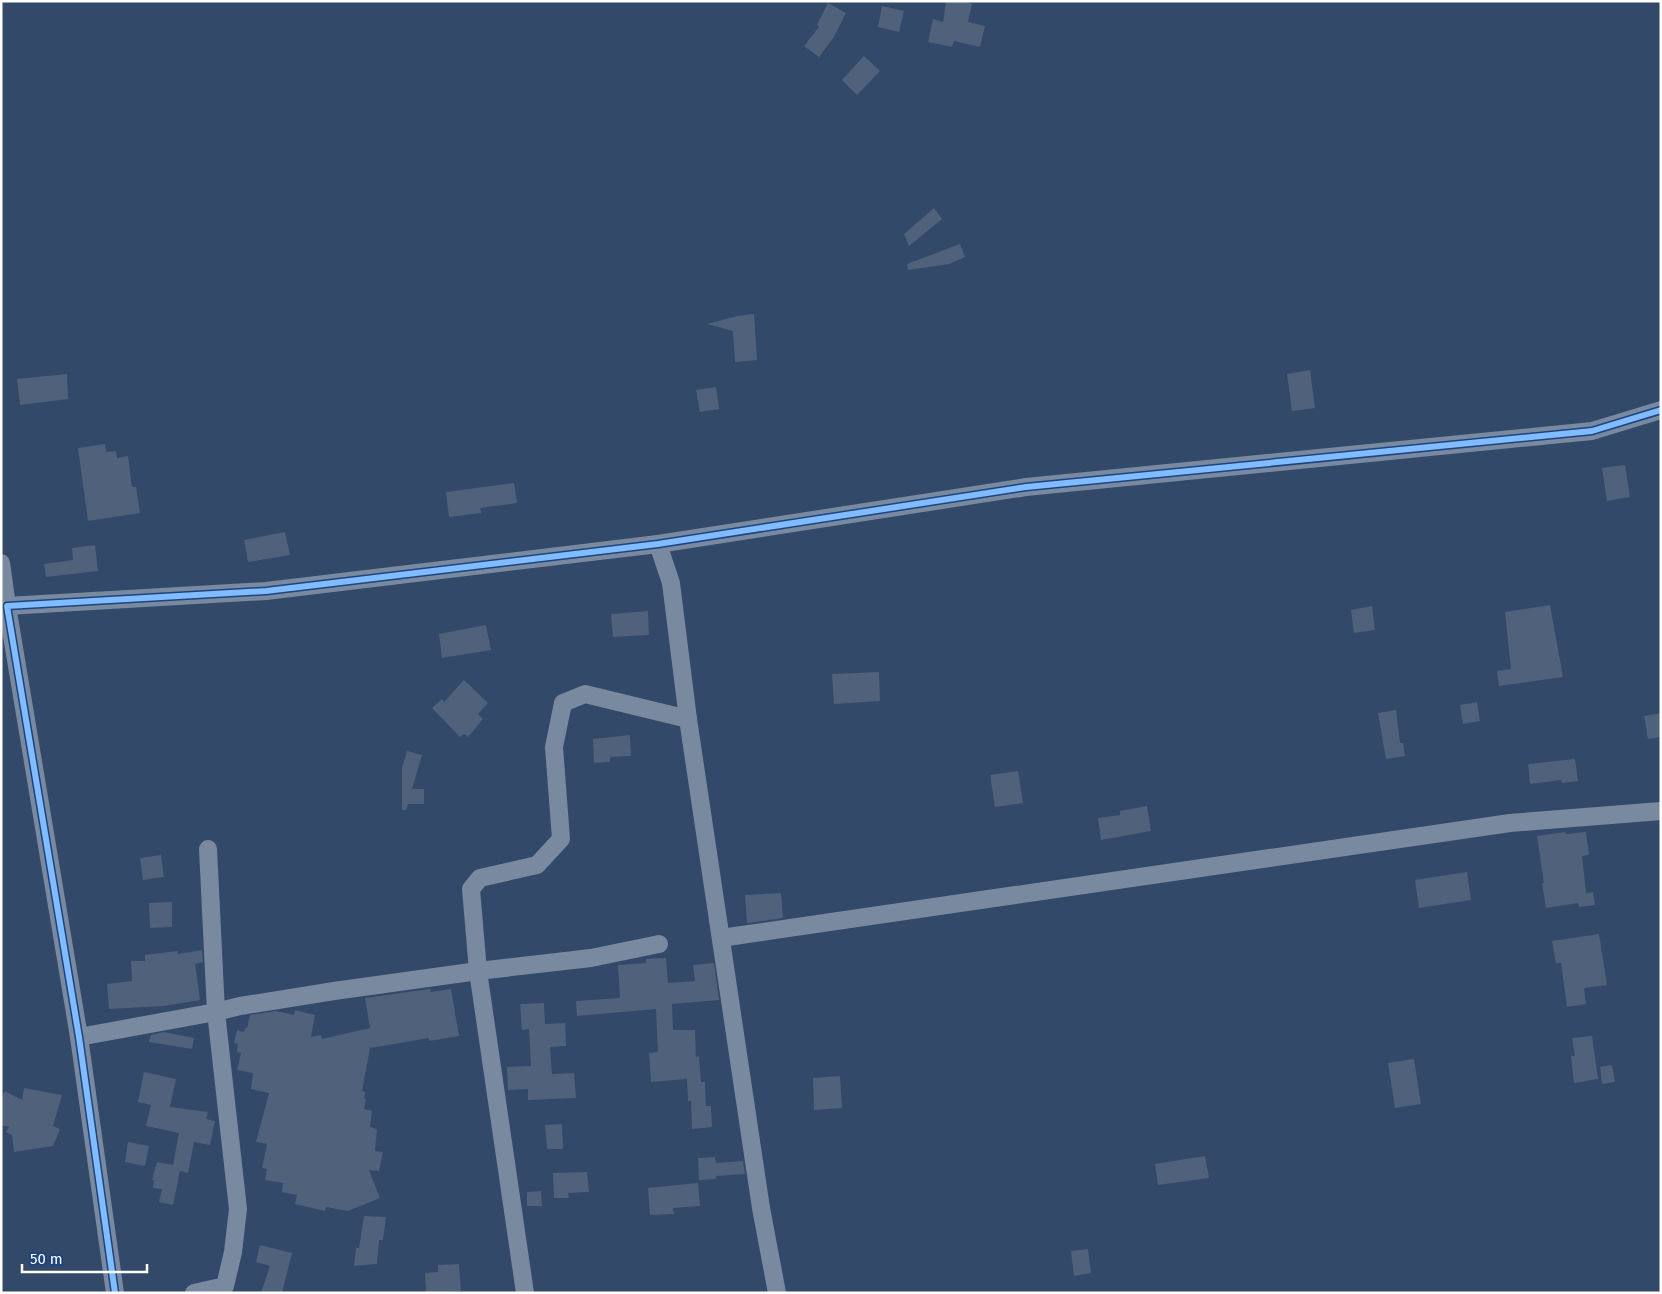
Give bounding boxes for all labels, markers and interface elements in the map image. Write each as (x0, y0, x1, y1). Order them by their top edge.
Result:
scale bar (22, 1242, 148, 1274)
text: 50 m (30, 1250, 63, 1268)

